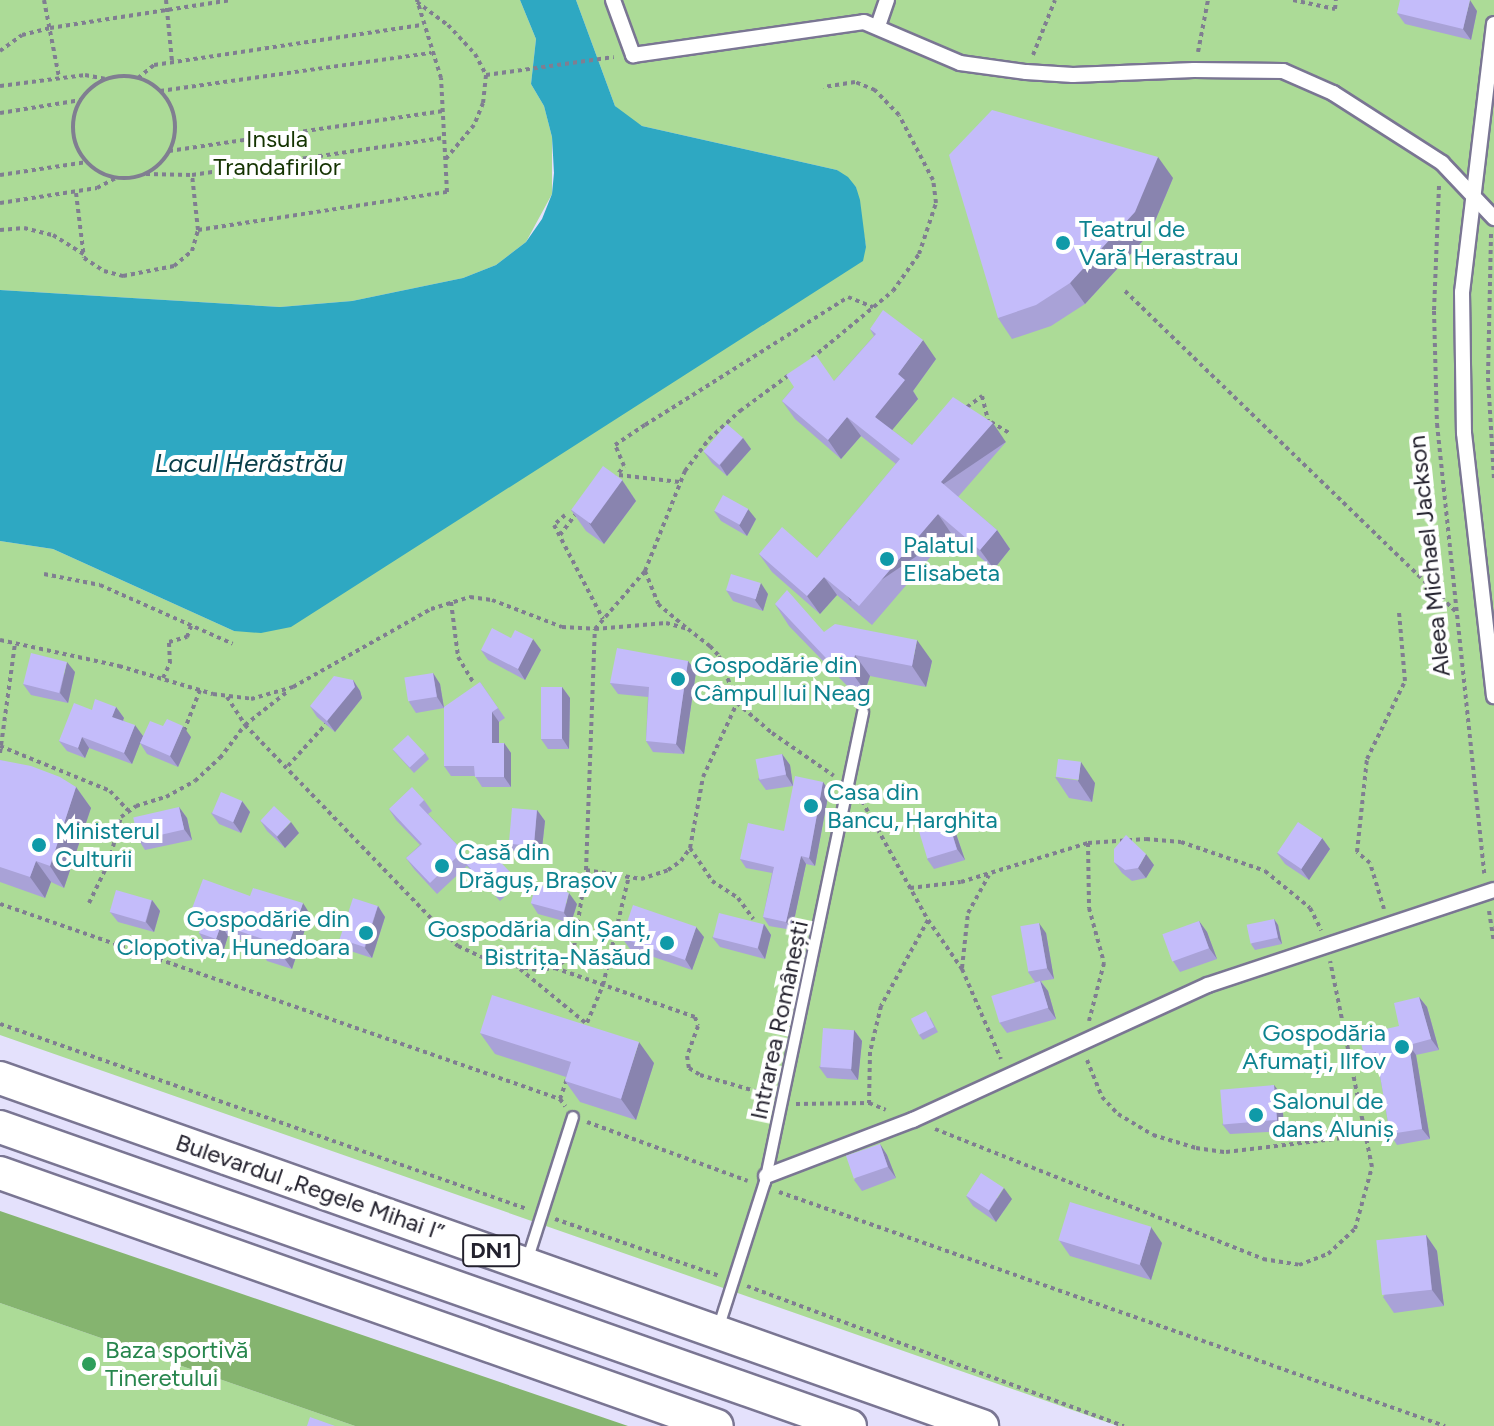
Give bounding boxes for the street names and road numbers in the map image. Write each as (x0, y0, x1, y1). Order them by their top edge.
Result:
street label: Aleea Michael Jackson (1402, 434, 1456, 678)
street label: Intrarea Românești (744, 918, 814, 1122)
street label: Bulevardul „Regele Mihai I” (172, 1127, 448, 1247)
road number: DN1 (461, 1233, 521, 1269)

